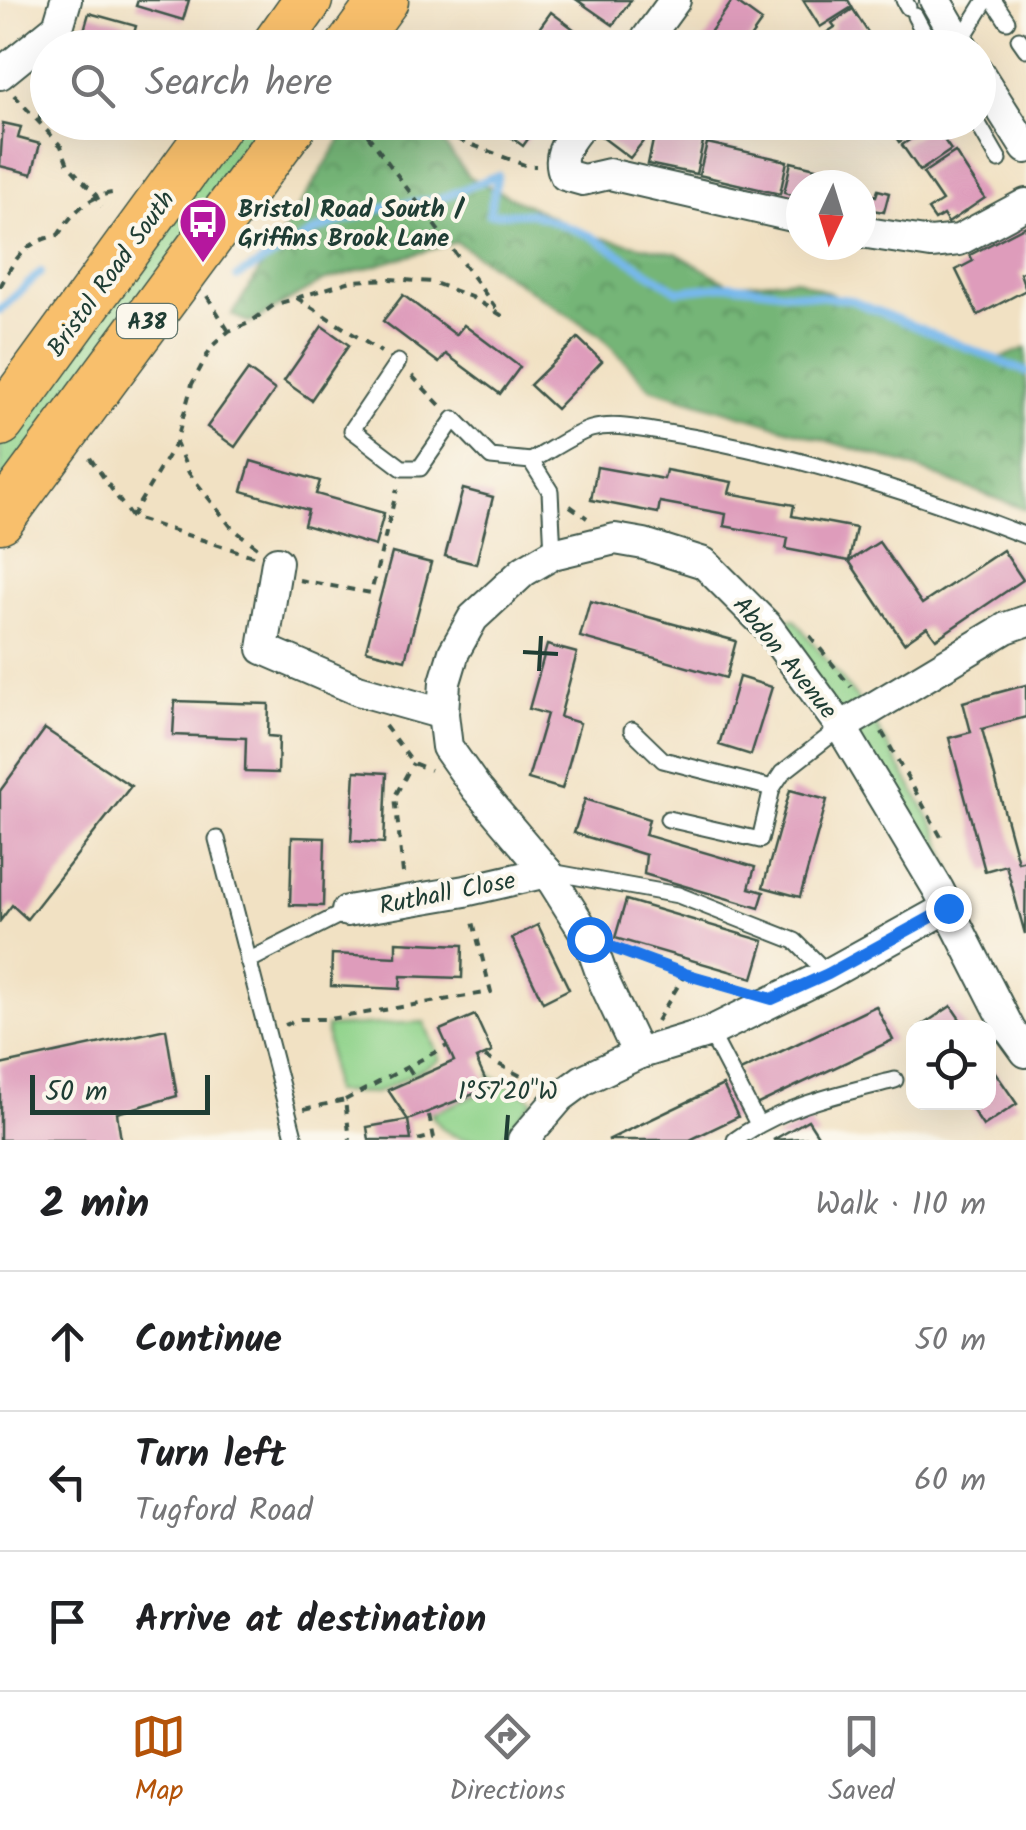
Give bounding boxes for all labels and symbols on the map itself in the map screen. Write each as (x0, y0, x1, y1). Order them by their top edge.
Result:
north arrow (786, 170, 876, 260)
street label: Bristol Road South (37, 182, 186, 366)
place label: Bristol Road South / Griffins Brook Lane (238, 190, 465, 259)
bus stop icon: Bristol Road South / Griffins Brook Lane (177, 196, 229, 264)
road number: A38 (117, 304, 177, 338)
street label: Abdon Avenue (722, 588, 847, 729)
street label: Ruthall Close (376, 861, 519, 927)
route end (926, 886, 972, 932)
route start (567, 917, 613, 963)
scale bar (30, 1070, 210, 1114)
text: 1°57'20"W (458, 1072, 558, 1112)

